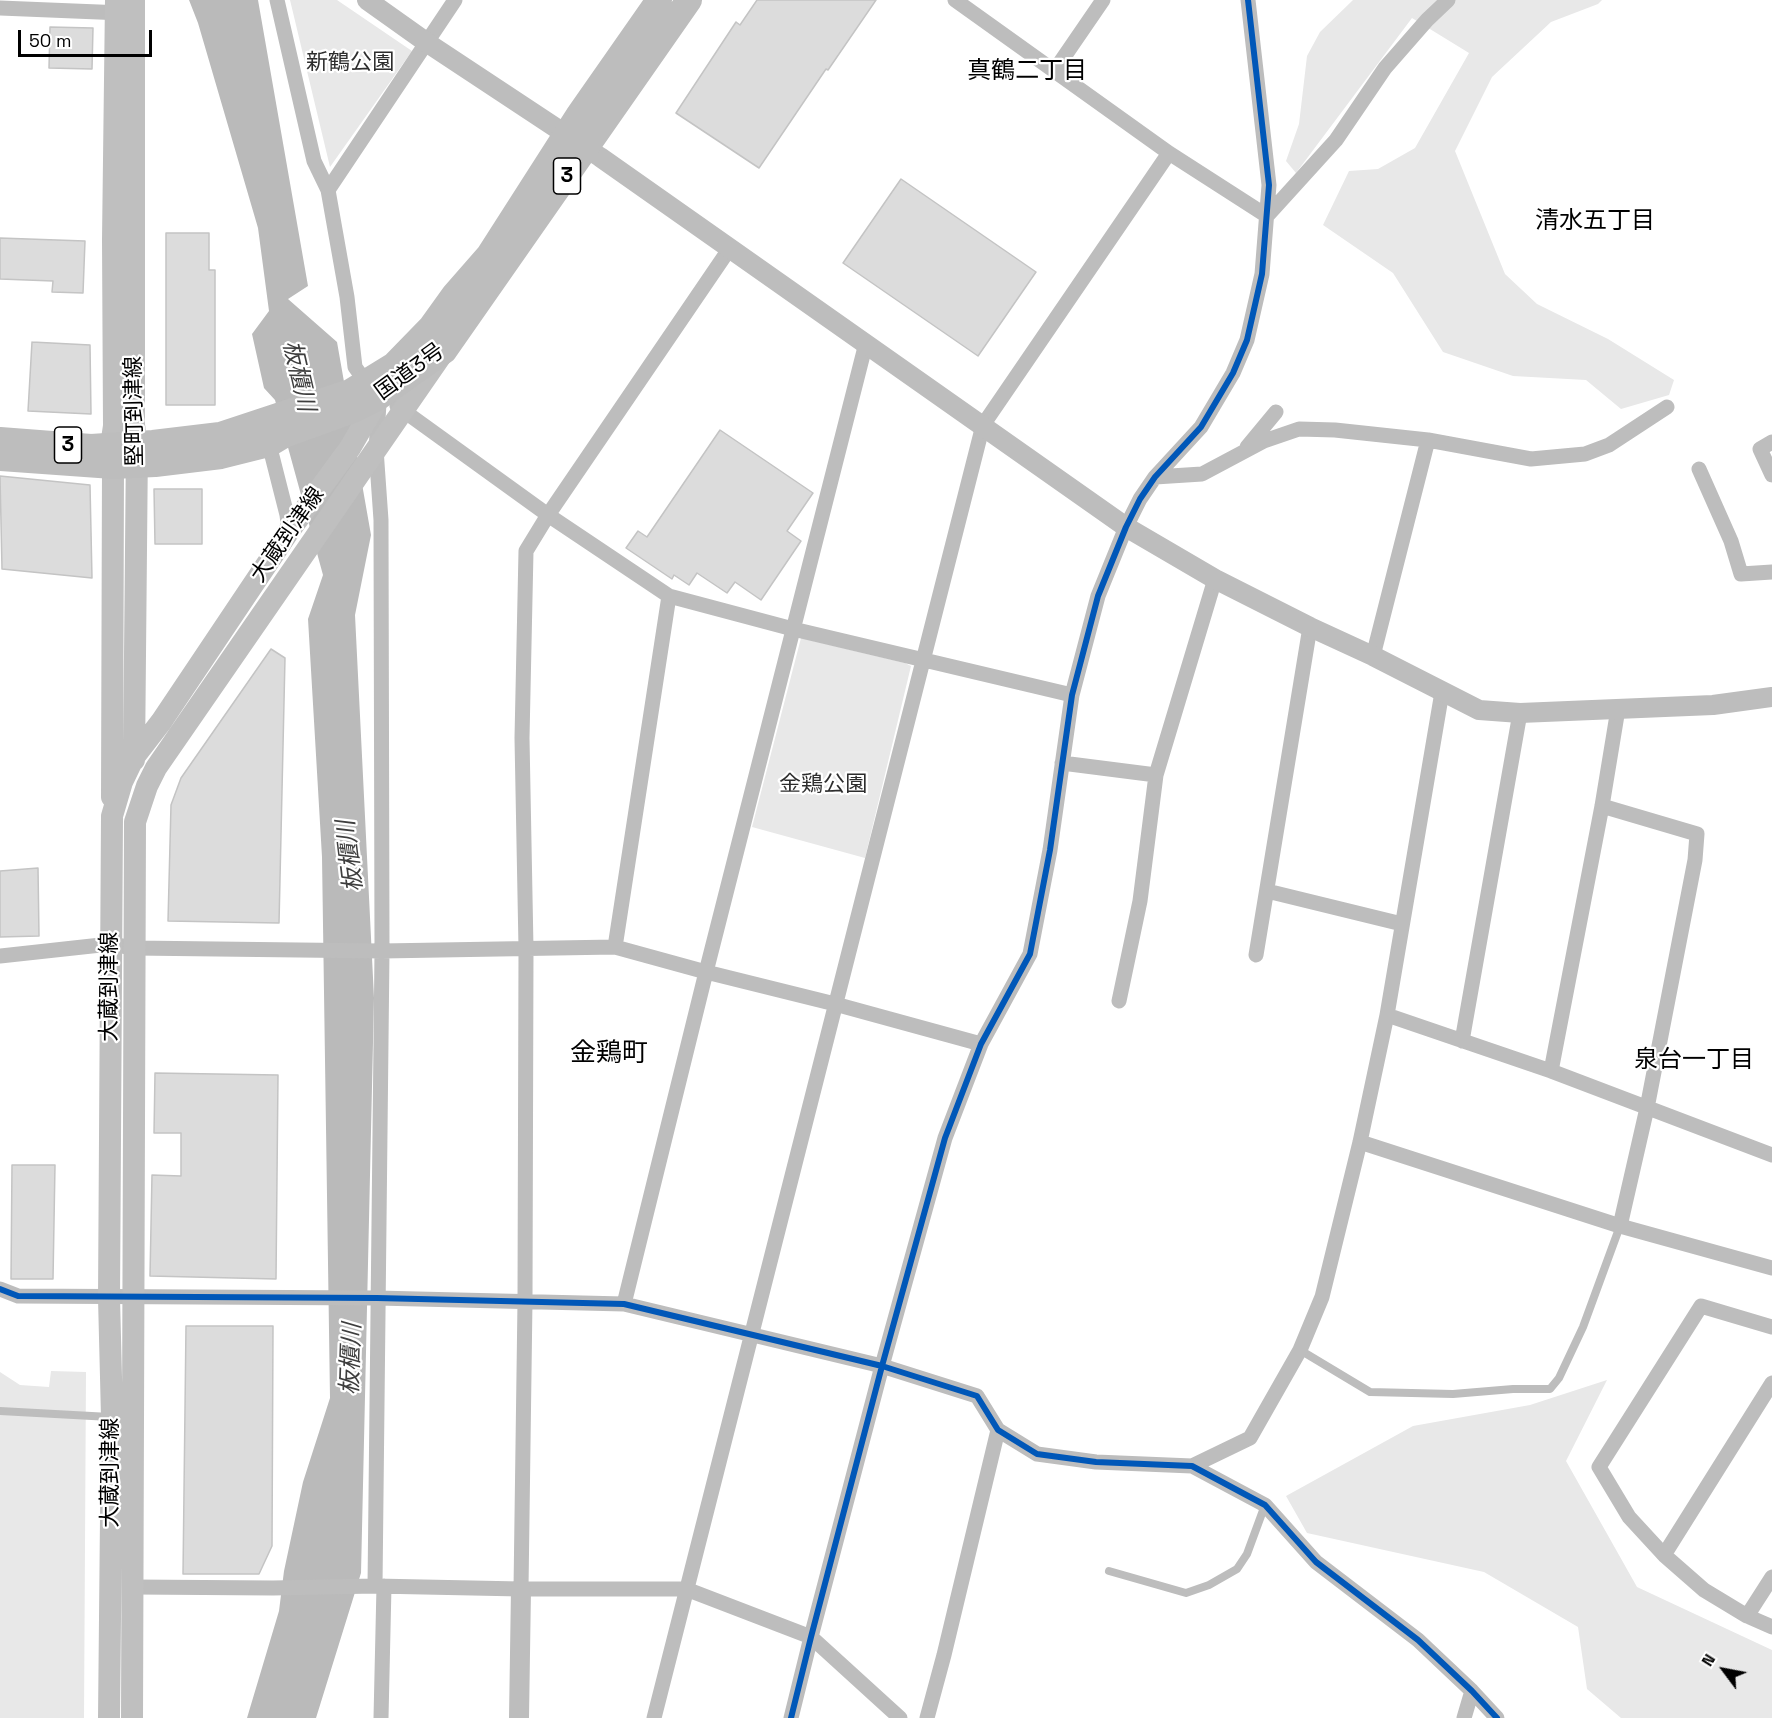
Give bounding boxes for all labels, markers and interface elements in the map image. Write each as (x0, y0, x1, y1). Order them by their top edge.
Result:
scale bar (21, 18, 154, 56)
text: 50 m (29, 29, 71, 52)
park label: 新鶴公園 (306, 50, 394, 76)
district label: 真鶴二丁目 (967, 57, 1087, 85)
road number: 3 (554, 158, 580, 194)
district label: 清水五丁目 (1535, 207, 1655, 235)
water label: 板櫃川 (276, 338, 320, 414)
street label: 国道3号 (370, 338, 450, 406)
street label: 堅町到津線 (121, 356, 149, 466)
road number: 3 (54, 427, 82, 463)
street label: 大蔵到津線 (246, 482, 330, 588)
park label: 金鶏公園 (779, 772, 867, 798)
water label: 板櫃川 (332, 819, 370, 893)
street label: 大蔵到津線 (97, 932, 123, 1042)
district label: 金鶏町 (570, 1038, 648, 1070)
district label: 泉台一丁目 (1634, 1046, 1754, 1074)
water label: 板櫃川 (336, 1323, 368, 1395)
street label: 大蔵到津線 (98, 1418, 124, 1528)
north arrow (1694, 1640, 1754, 1700)
text: N (1697, 1650, 1720, 1670)

